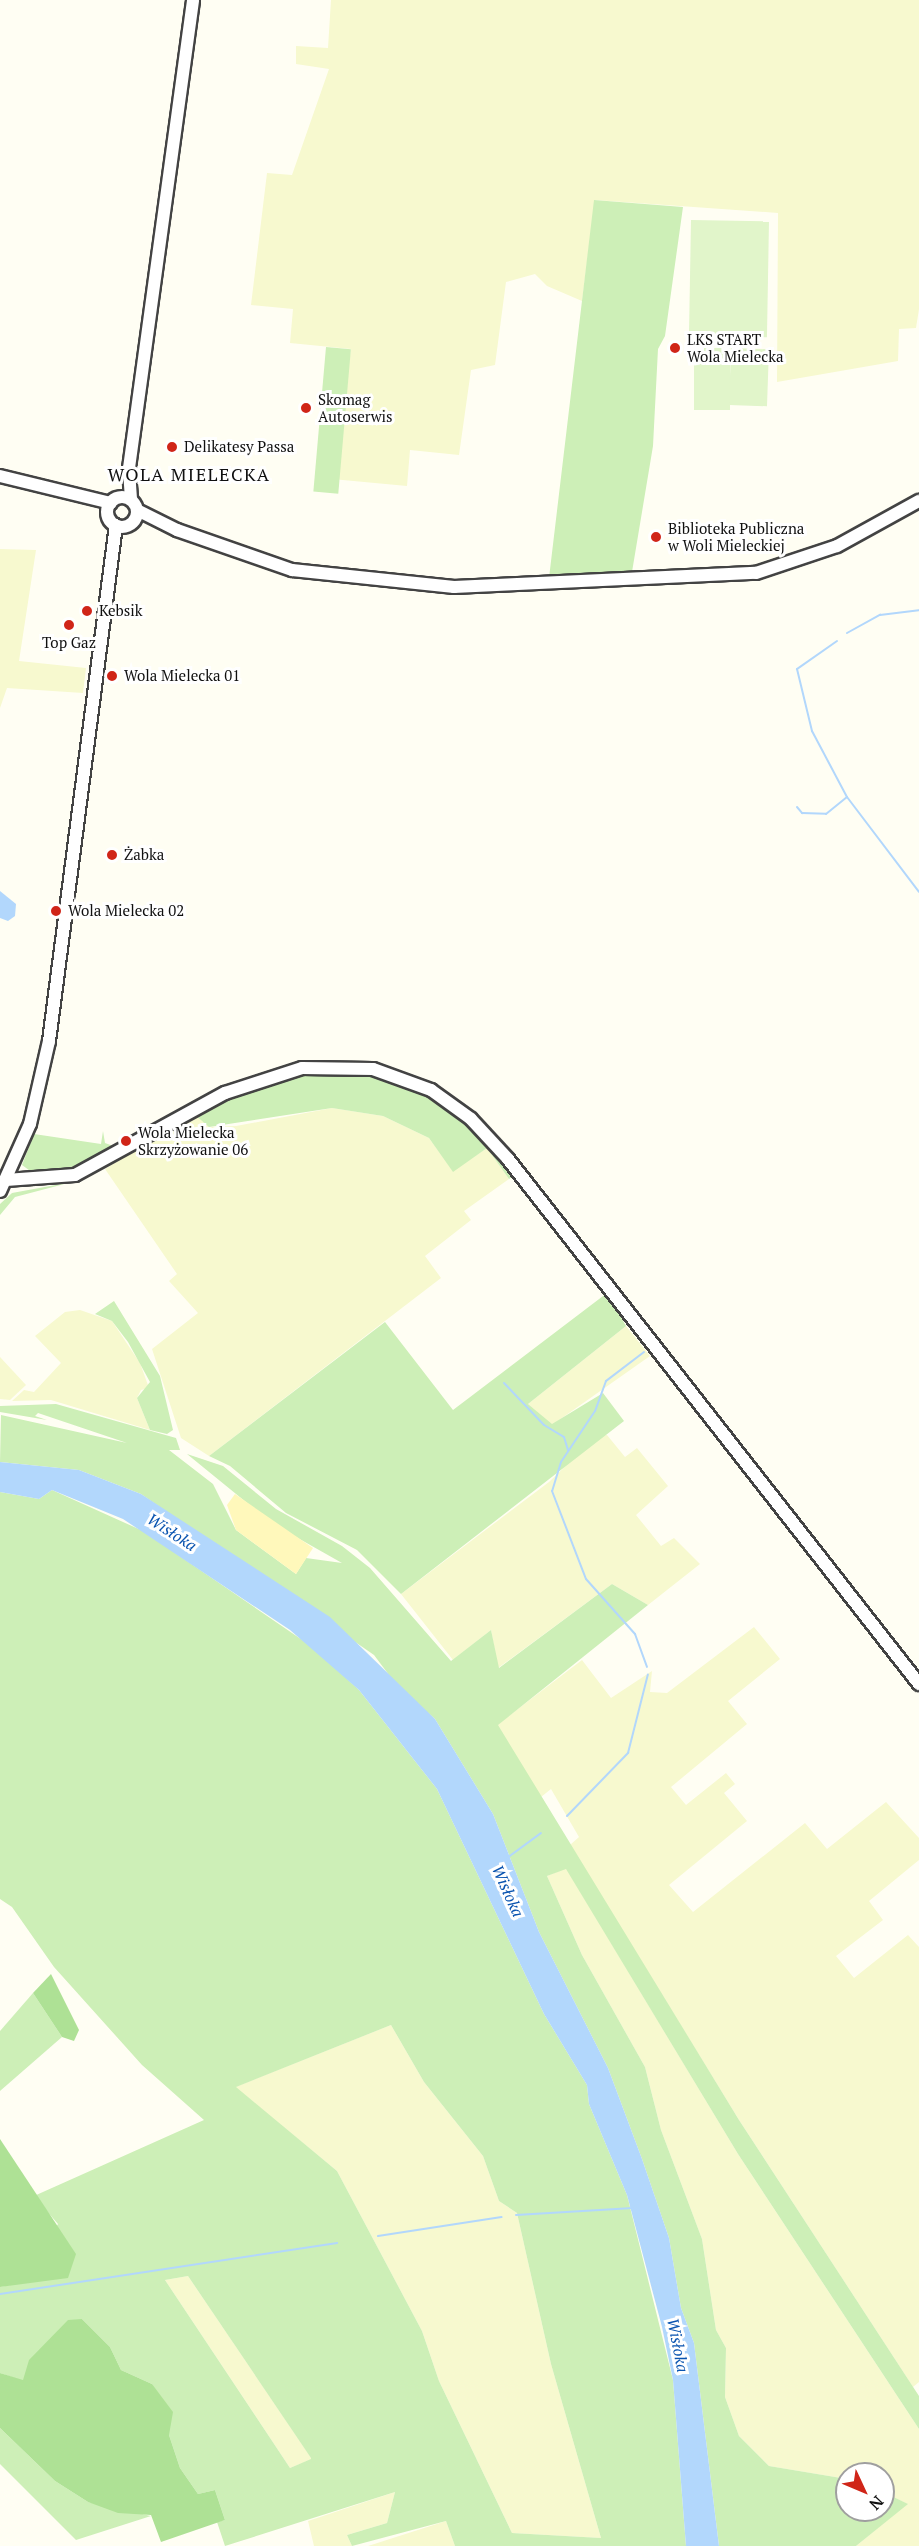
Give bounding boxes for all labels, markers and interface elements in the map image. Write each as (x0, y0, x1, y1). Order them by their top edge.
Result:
place label: LKS START Wola Mielecka (687, 330, 783, 365)
marker: LKS START Wola Mielecka (668, 341, 682, 355)
place label: Skomag Autoserwis (318, 390, 393, 425)
marker: Skomag Autoserwis (299, 401, 313, 415)
place label: Delikatesy Passa (184, 438, 294, 456)
marker: Delikatesy Passa (165, 440, 179, 454)
district label: WOLA MIELECKA (107, 463, 271, 485)
place label: Biblioteka Publiczna w Woli Mieleckiej (668, 519, 804, 554)
marker: Biblioteka Publiczna w Woli Mieleckiej (649, 530, 663, 544)
place label: Kebsik (99, 602, 142, 620)
marker: Kebsik (80, 604, 94, 618)
marker: Top Gaz (62, 618, 76, 632)
place label: Top Gaz (42, 634, 96, 652)
place label: Wola Mielecka 01 (124, 667, 240, 685)
marker: Wola Mielecka 01 (105, 669, 119, 683)
place label: Żabka (124, 846, 164, 864)
marker: Żabka (105, 848, 119, 862)
place label: Wola Mielecka 02 (68, 902, 184, 920)
marker: Wola Mielecka 02 (49, 904, 63, 918)
place label: Wola Mielecka Skrzyżowanie 06 (138, 1123, 248, 1158)
marker: Wola Mielecka Skrzyżowanie 06 (119, 1134, 133, 1148)
water label: Wisłoka (144, 1509, 200, 1555)
water label: Wisłoka (488, 1862, 528, 1920)
water label: Wisłoka (663, 2316, 693, 2374)
north arrow (835, 2462, 895, 2522)
text: N (864, 2491, 889, 2515)

